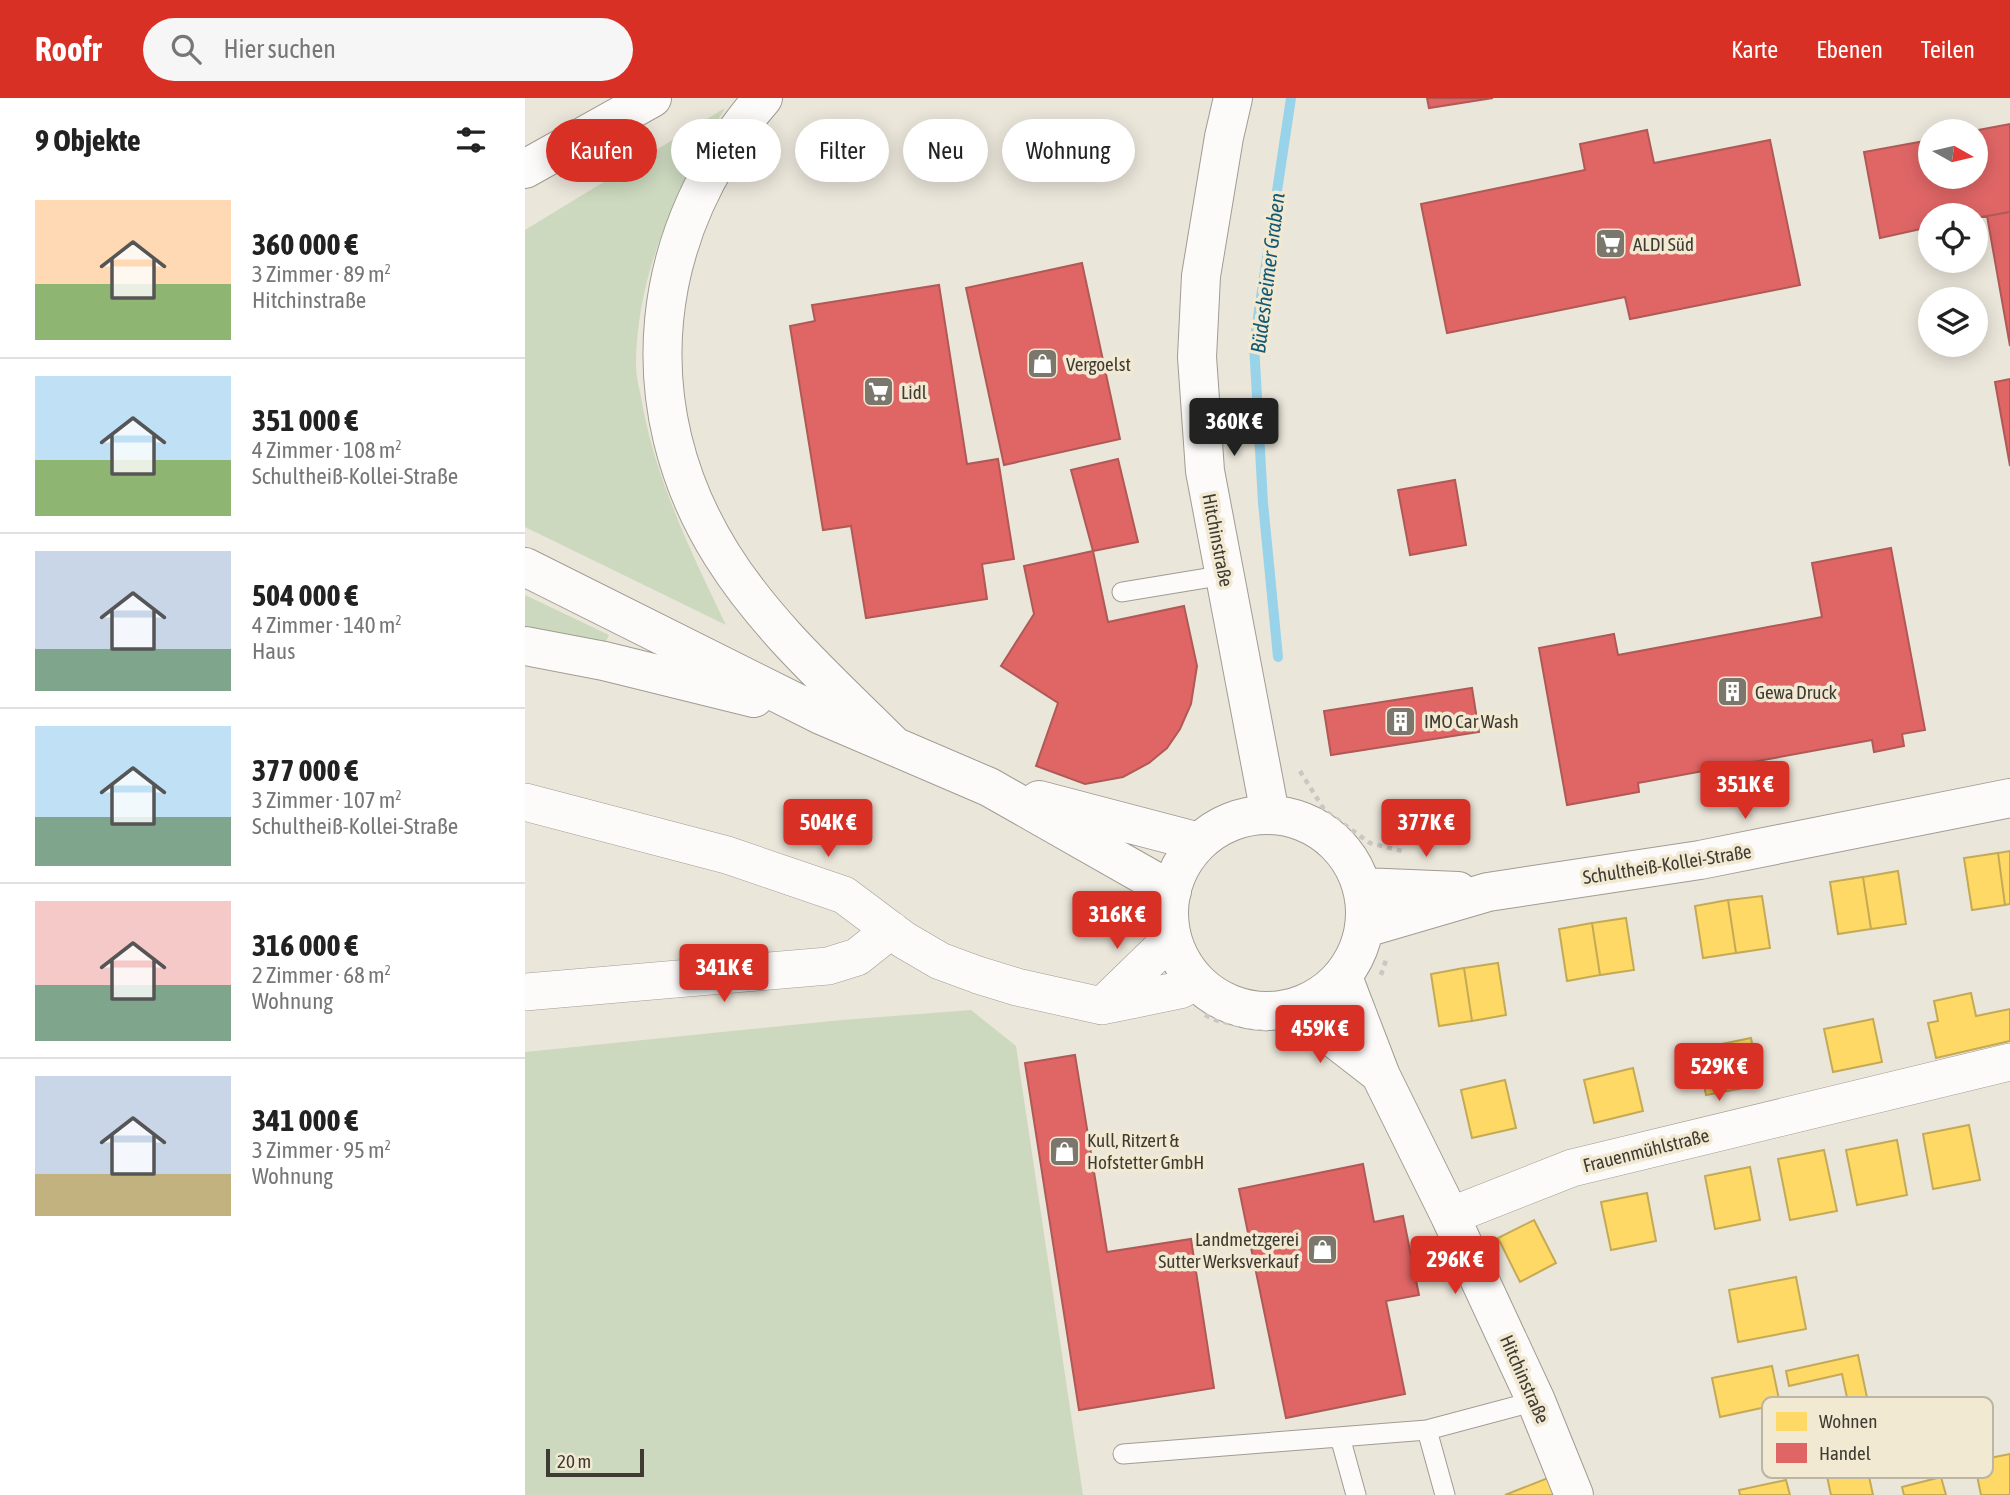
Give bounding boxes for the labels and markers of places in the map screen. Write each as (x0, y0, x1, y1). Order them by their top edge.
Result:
supermarket icon: ALDI Süd (1593, 227, 1627, 261)
place label: ALDI Süd (1633, 233, 1694, 255)
shop icon: Vergoelst (1026, 347, 1060, 381)
place label: Vergoelst (1066, 353, 1131, 375)
supermarket icon: Lidl (861, 375, 895, 409)
place label: Lidl (901, 381, 927, 403)
pin: 360K € (1177, 398, 1291, 458)
building icon: Gewa Druck (1715, 675, 1749, 709)
place label: Gewa Druck (1755, 681, 1838, 703)
building icon: IMO Car Wash (1384, 704, 1418, 738)
place label: IMO Car Wash (1424, 710, 1519, 732)
pin: 351K € (1688, 762, 1802, 821)
pin: 504K € (771, 800, 885, 859)
pin: 377K € (1369, 800, 1483, 859)
pin: 316K € (1060, 892, 1174, 951)
pin: 341K € (667, 944, 781, 1004)
pin: 459K € (1263, 1006, 1377, 1065)
pin: 529K € (1662, 1044, 1776, 1103)
place label: Kull, Ritzert & Hofstetter GmbH (1087, 1129, 1204, 1173)
shop icon: Kull, Ritzert & Hofstetter GmbH (1047, 1134, 1081, 1168)
place label: Landmetzgerei Sutter Werksverkauf (1158, 1228, 1299, 1272)
shop icon: Landmetzgerei Sutter Werksverkauf (1305, 1233, 1339, 1267)
pin: 296K € (1398, 1236, 1512, 1296)

